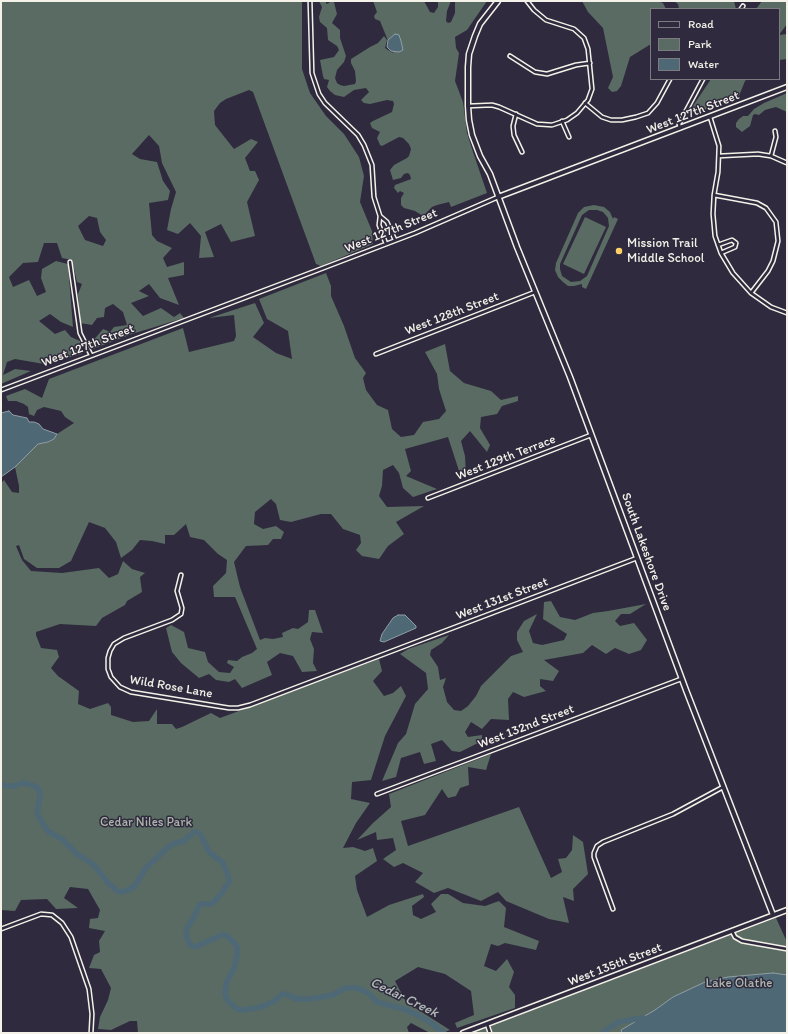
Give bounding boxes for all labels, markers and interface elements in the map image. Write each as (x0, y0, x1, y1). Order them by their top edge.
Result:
legend (650, 8, 780, 80)
text: Road (688, 17, 714, 31)
text: Park (688, 37, 712, 51)
text: Water (688, 57, 719, 71)
street label: West 127th Street (644, 88, 742, 138)
street label: West 127th Street (342, 205, 440, 257)
place label: Mission Trail Middle School (627, 236, 704, 267)
marker: Mission Trail Middle School (614, 246, 624, 256)
street label: West 128th Street (403, 289, 501, 339)
street label: West 127th Street (39, 321, 137, 371)
street label: West 129th Terrace (454, 432, 558, 484)
street label: South Lakeshore Drive (617, 491, 675, 613)
street label: West 131st Street (454, 574, 550, 624)
street label: Wild Rose Lane (128, 672, 214, 702)
street label: West 132nd Street (476, 701, 576, 753)
park label: Cedar Niles Park (100, 815, 192, 831)
street label: West 135th Street (566, 940, 664, 990)
water label: Cedar Creek (367, 974, 441, 1022)
park label: Lake Olathe (706, 976, 772, 992)

